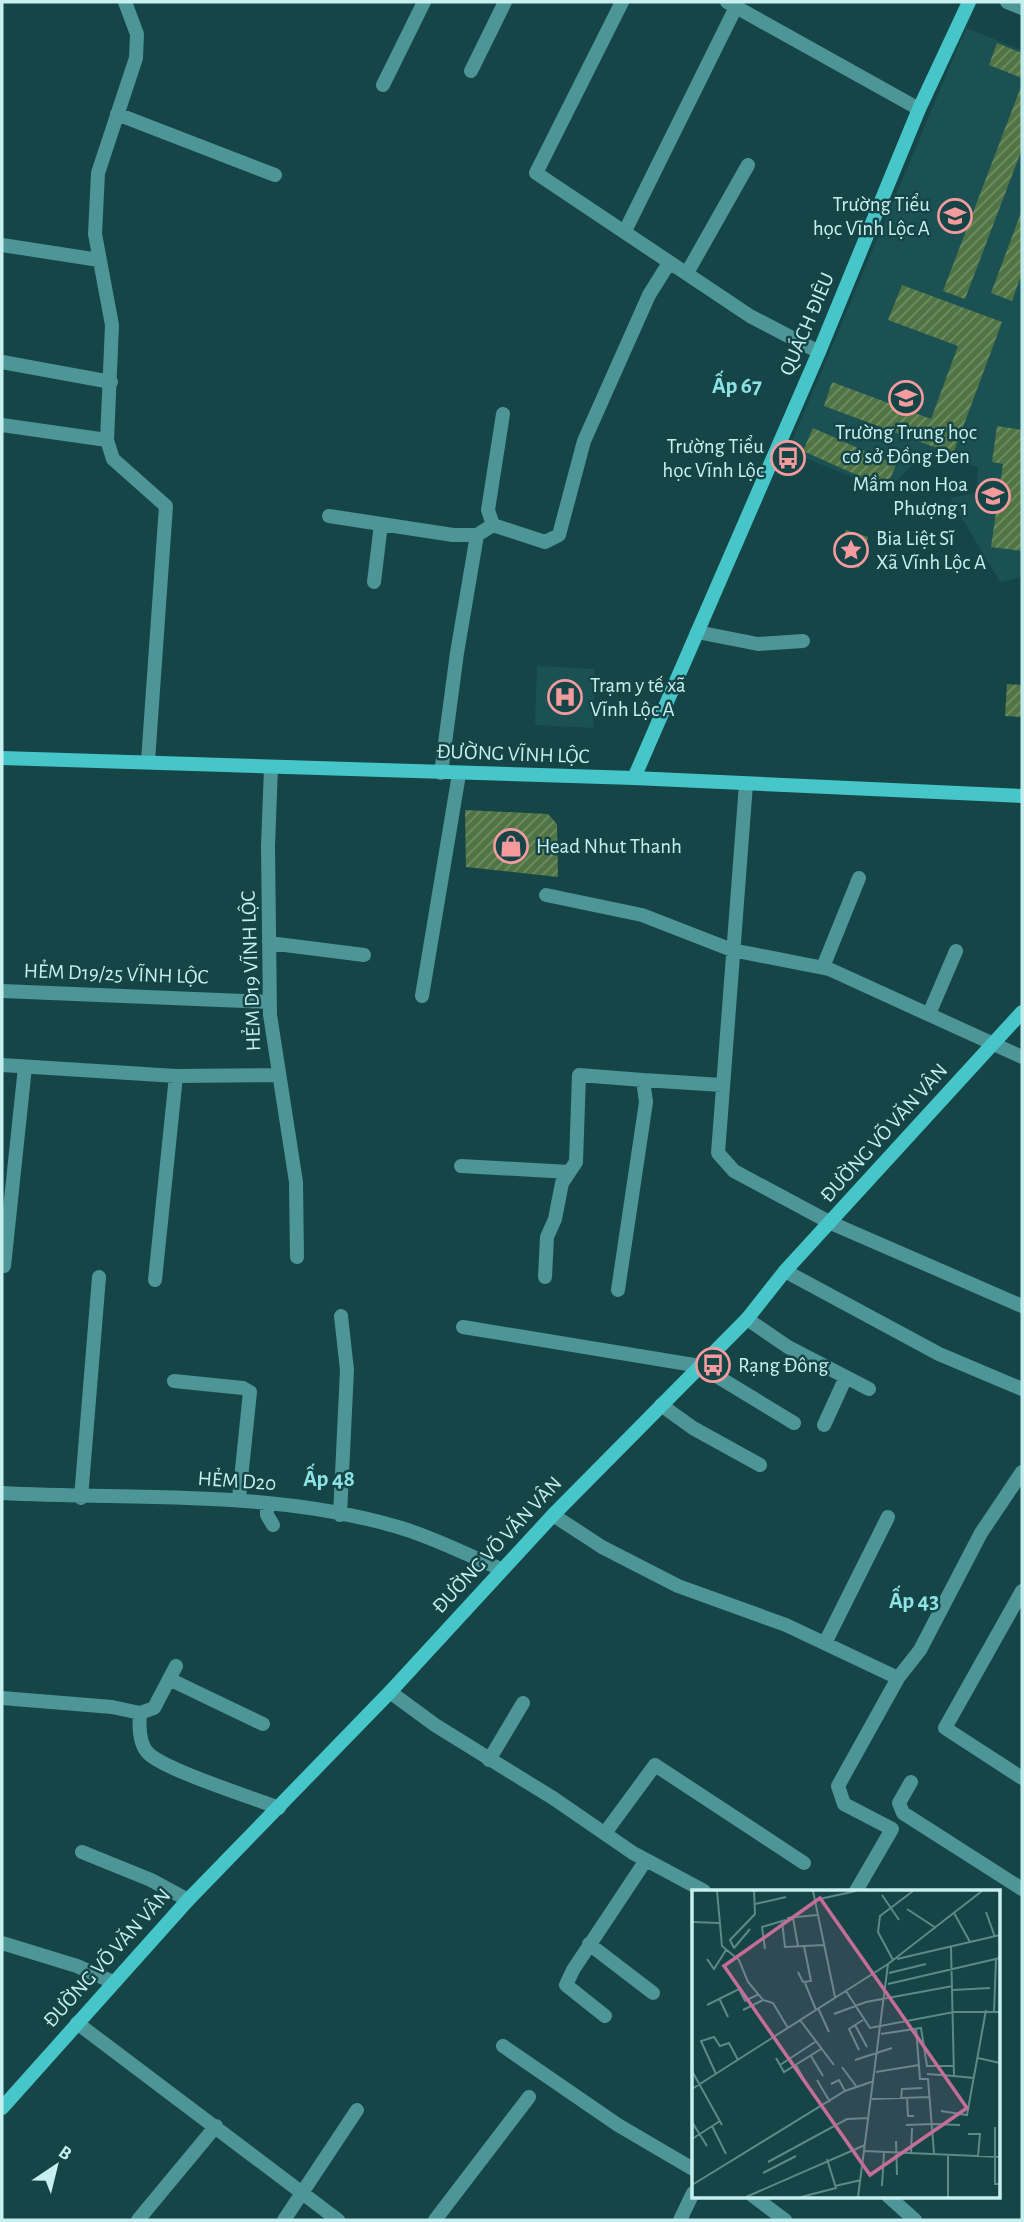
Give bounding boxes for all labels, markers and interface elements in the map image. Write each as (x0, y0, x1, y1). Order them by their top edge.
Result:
place label: Trường Tiểu học Vĩnh Lộc A (813, 193, 930, 239)
school or university icon: Trường Tiểu học Vĩnh Lộc A (936, 197, 974, 235)
street label: QUÁCH ĐIÊU (774, 269, 838, 379)
district label: Ấp 67 (712, 370, 762, 398)
school or university icon: Trường Trung học cơ sở Đồng Đen (887, 379, 925, 417)
place label: Trường Trung học cơ sở Đồng Đen (835, 422, 977, 467)
place label: Trường Tiểu học Vĩnh Lộc (662, 435, 764, 481)
bus stop icon: Trường Tiểu học Vĩnh Lộc (769, 439, 807, 477)
place label: Mầm non Hoa Phượng 1 (853, 474, 968, 519)
school or university icon: Mầm non Hoa Phượng 1 (974, 477, 1012, 515)
place label: Bia Liệt Sĩ Xã Vĩnh Lộc A (876, 528, 986, 573)
place icon: Bia Liệt Sĩ Xã Vĩnh Lộc A (832, 531, 870, 569)
place label: Trạm y tế xã Vĩnh Lộc A (590, 675, 686, 720)
hospital icon: Trạm y tế xã Vĩnh Lộc A (546, 678, 584, 716)
street label: ĐƯỜNG VĨNH LỘC (436, 739, 590, 767)
shop icon: Head Nhut Thanh (492, 827, 530, 865)
place label: Head Nhut Thanh (536, 836, 682, 857)
street label: HẺM D19 VĨNH LỘC (236, 890, 264, 1052)
street label: HẺM D19/25 VĨNH LỘC (23, 958, 209, 988)
street label: ĐƯỜNG VÕ VĂN VÂN (815, 1058, 952, 1206)
bus stop icon: Rạng Đông (694, 1346, 732, 1384)
place label: Rạng Đông (738, 1355, 829, 1376)
district label: Ấp 48 (303, 1463, 355, 1491)
street label: HẺM D20 (197, 1466, 277, 1494)
street label: ĐƯỜNG VÕ VĂN VÂN (427, 1471, 566, 1618)
district label: Ấp 43 (889, 1585, 939, 1613)
street label: ĐƯỜNG VÕ VĂN VÂN (38, 1883, 175, 2031)
inset map (692, 1890, 1000, 2198)
north arrow (21, 2131, 91, 2201)
text: B (55, 2142, 75, 2164)

